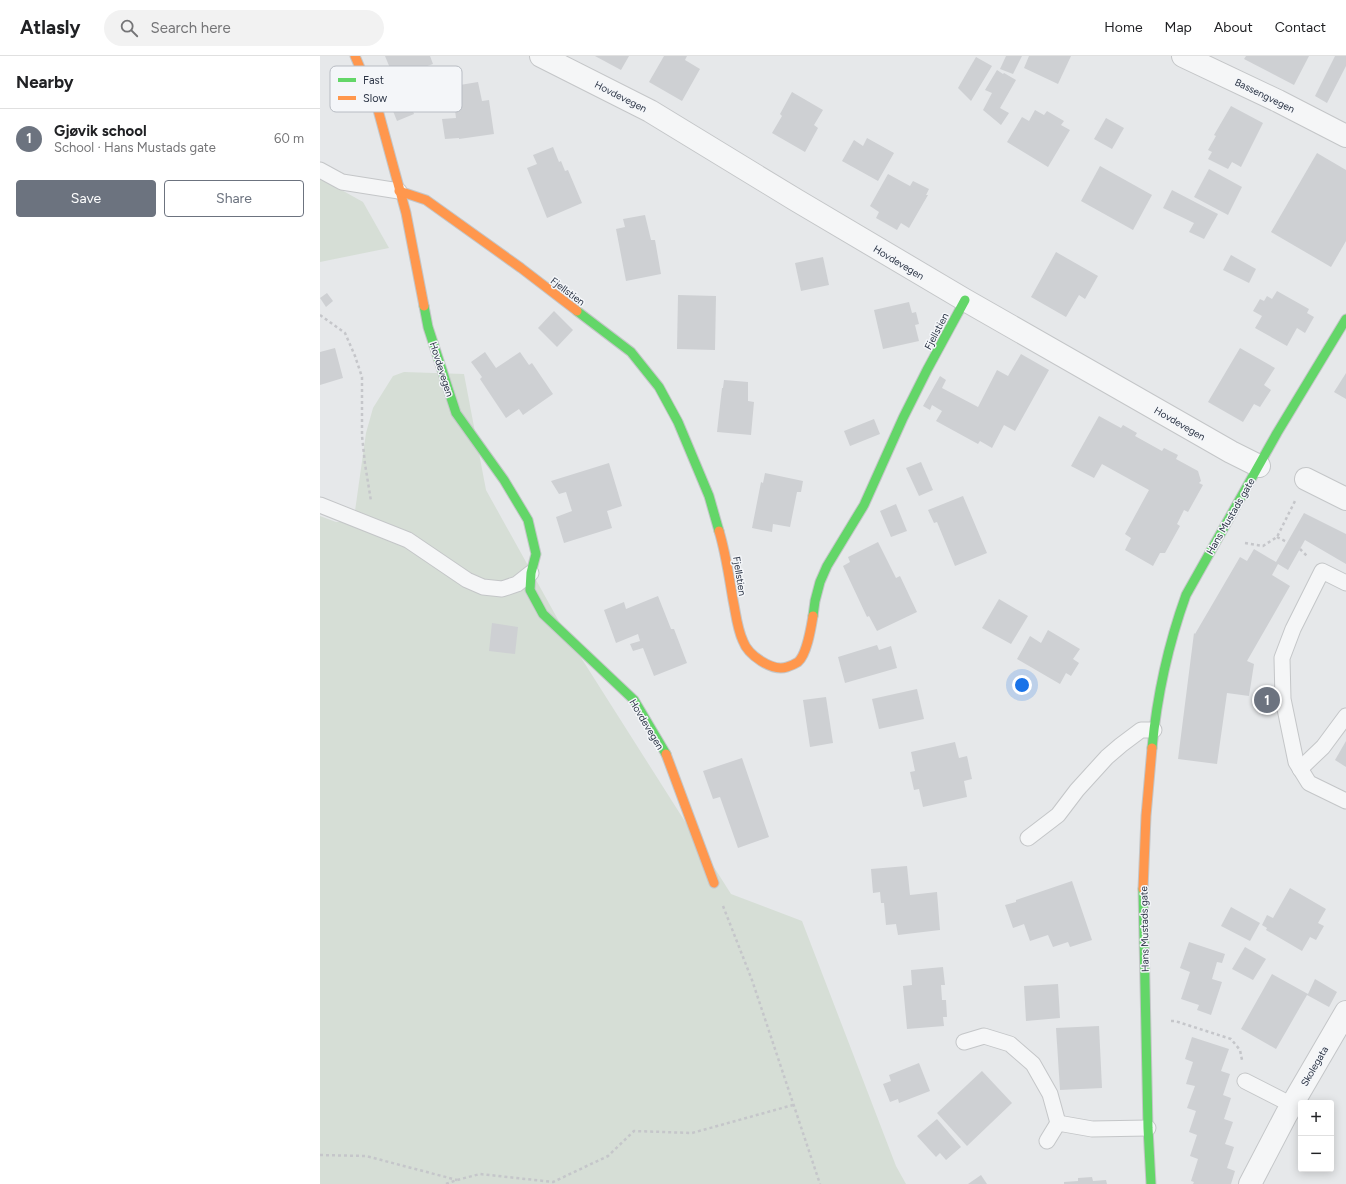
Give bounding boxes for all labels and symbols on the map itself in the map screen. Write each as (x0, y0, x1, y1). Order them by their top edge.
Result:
legend (330, 66, 462, 112)
text: Fast (363, 74, 384, 87)
street label: Bassengvegen (1233, 75, 1297, 116)
street label: Hovdevegen (592, 78, 649, 115)
text: Slow (363, 92, 387, 105)
street label: Hovdevegen (871, 242, 927, 283)
street label: Fjellstien (548, 274, 588, 309)
street label: Fjellstien (921, 310, 952, 352)
street label: Hovdevegen (427, 340, 457, 399)
street label: Hovdevegen (1152, 404, 1208, 443)
street label: Hans Mustads gate (1203, 475, 1258, 557)
street label: Fjellstien (730, 555, 749, 597)
your location (1012, 675, 1032, 695)
pin: 1 (1254, 685, 1280, 715)
street label: Hovdevegen (626, 697, 667, 752)
street label: Hans Mustads gate (1137, 885, 1152, 972)
street label: Skolegata (1298, 1044, 1331, 1089)

